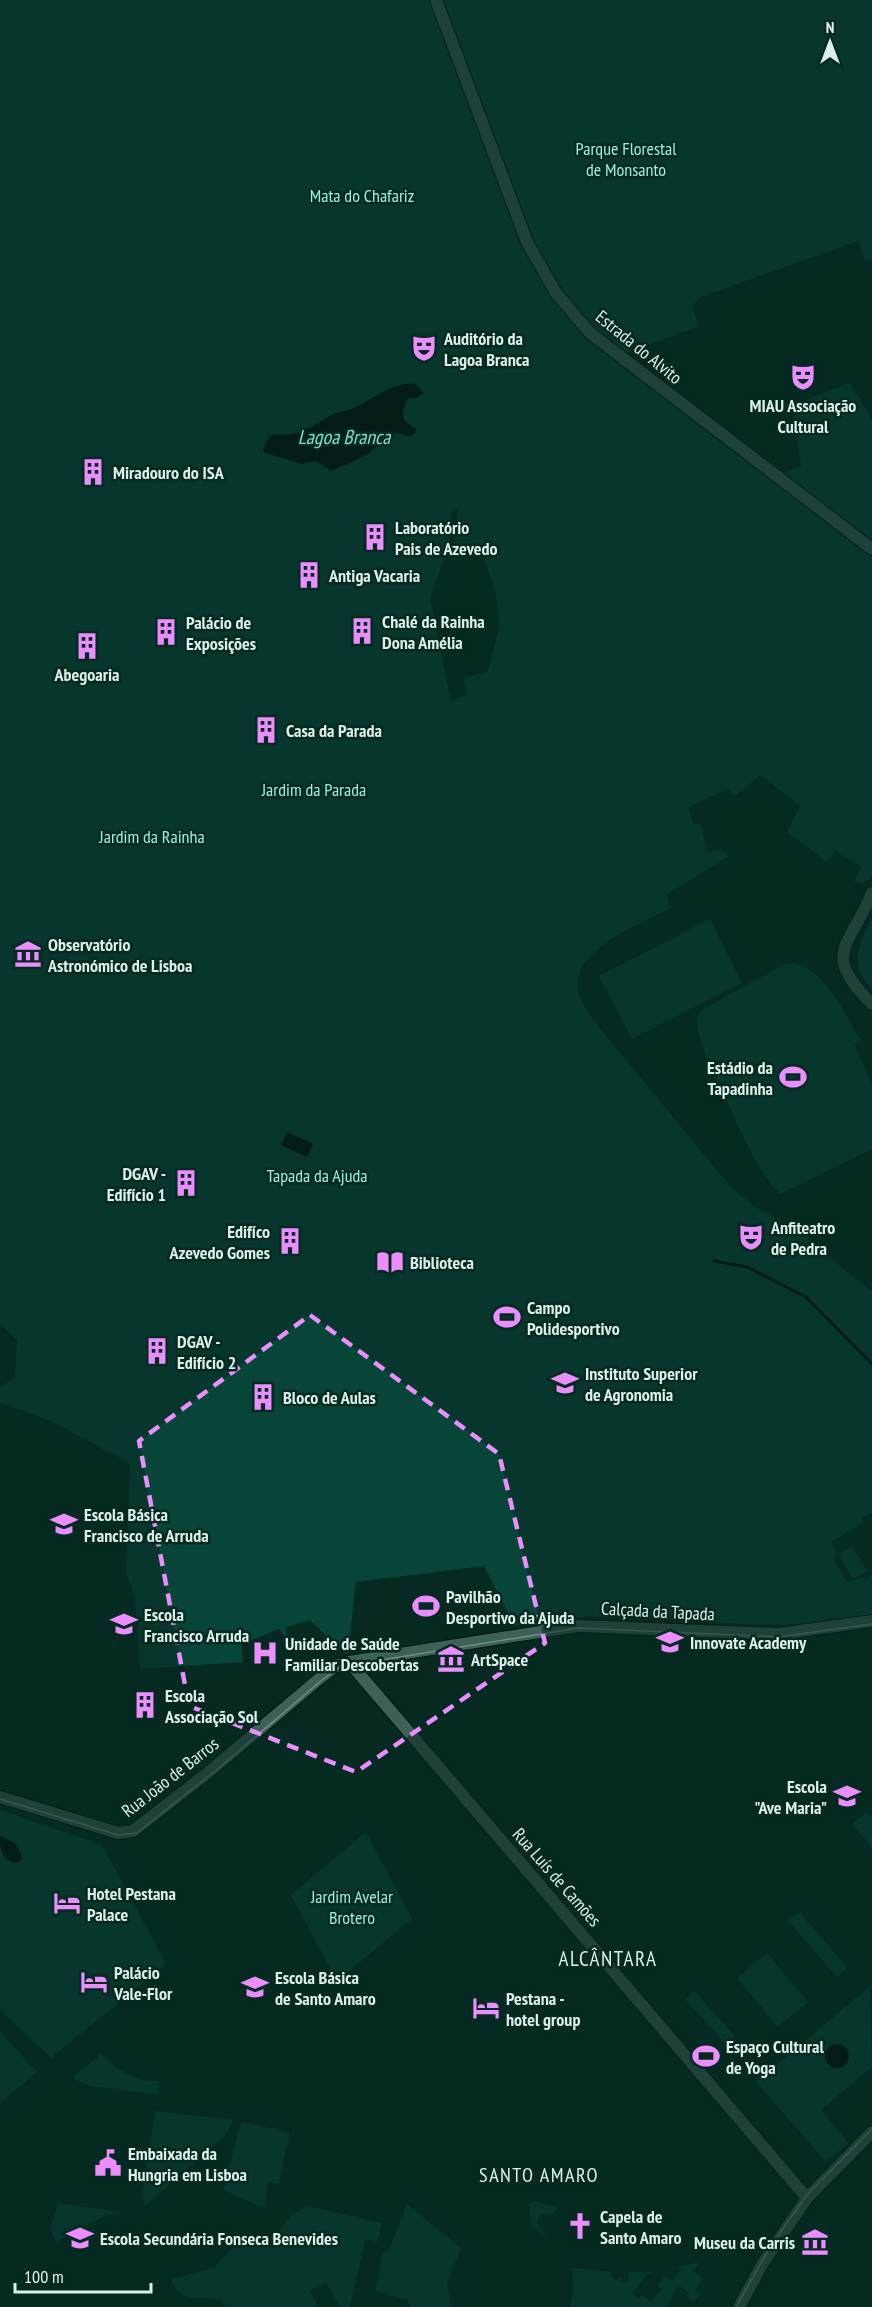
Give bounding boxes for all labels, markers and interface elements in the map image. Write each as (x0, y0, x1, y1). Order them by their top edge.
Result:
north arrow (800, 12, 860, 72)
text: N (826, 17, 834, 37)
park label: Parque Florestal de Monsanto (576, 137, 677, 181)
park label: Mata do Chafariz (310, 184, 414, 207)
street label: Estrada do Alvito (591, 305, 687, 389)
place label: Auditório da Lagoa Branca (443, 327, 530, 371)
theatre icon: Auditório da Lagoa Branca (409, 333, 439, 363)
theatre icon: MIAU Associação Cultural (788, 362, 818, 392)
place label: MIAU Associação Cultural (750, 394, 856, 438)
water label: Lagoa Branca (298, 424, 391, 450)
building icon: Miradouro do ISA (78, 457, 108, 487)
place label: Miradouro do ISA (113, 461, 225, 484)
place label: Laboratório Pais de Azevedo (395, 516, 497, 560)
building icon: Laboratório Pais de Azevedo (360, 522, 390, 552)
building icon: Antiga Vacaria (294, 560, 324, 590)
place label: Antiga Vacaria (328, 564, 420, 587)
place label: Chalé da Rainha Dona Amélia (382, 610, 485, 654)
place label: Palácio de Exposições (186, 611, 256, 655)
building icon: Chalé da Rainha Dona Amélia (347, 616, 377, 646)
building icon: Palácio de Exposições (151, 617, 181, 647)
building icon: Abegoaria (72, 631, 102, 661)
place label: Abegoaria (54, 663, 119, 686)
building icon: Casa da Parada (251, 715, 281, 745)
place label: Casa da Parada (286, 719, 382, 742)
park label: Jardim da Parada (261, 778, 366, 801)
park label: Jardim da Rainha (98, 825, 205, 848)
place label: Observatório Astronómico de Lisboa (47, 933, 193, 977)
museum icon: Observatório Astronómico de Lisboa (13, 939, 43, 969)
place label: Estádio da Tapadinha (707, 1056, 773, 1100)
sports icon: Estádio da Tapadinha (778, 1062, 808, 1092)
place label: DGAV - Edifício 1 (107, 1162, 166, 1206)
park label: Tapada da Ajuda (266, 1164, 368, 1187)
building icon: DGAV - Edifício 1 (171, 1168, 201, 1198)
place label: Anfiteatro de Pedra (770, 1216, 835, 1260)
place label: Edifíco Azevedo Gomes (169, 1220, 270, 1264)
theatre icon: Anfiteatro de Pedra (736, 1222, 766, 1252)
building icon: Edifíco Azevedo Gomes (275, 1226, 305, 1256)
library icon: Biblioteca (375, 1247, 405, 1277)
place label: Biblioteca (410, 1251, 474, 1274)
place label: Campo Polidesportivo (527, 1296, 620, 1340)
sports icon: Campo Polidesportivo (492, 1302, 522, 1332)
place label: DGAV - Edifício 2 (177, 1330, 236, 1374)
building icon: DGAV - Edifício 2 (142, 1336, 172, 1366)
place label: Instituto Superior de Agronomia (585, 1362, 698, 1406)
school or university icon: Instituto Superior de Agronomia (550, 1368, 580, 1398)
building icon: Bloco de Aulas (248, 1382, 278, 1412)
place label: Bloco de Aulas (283, 1386, 376, 1409)
place label: Escola Básica Francisco de Arruda (84, 1503, 209, 1547)
school or university icon: Escola Básica Francisco de Arruda (49, 1509, 79, 1539)
place label: Pavilhão Desportivo da Ajuda (446, 1585, 575, 1629)
sports icon: Pavilhão Desportivo da Ajuda (411, 1591, 441, 1621)
street label: Calçada da Tapada (601, 1597, 715, 1625)
place label: Escola Francisco Arruda (144, 1603, 249, 1647)
school or university icon: Escola Francisco Arruda (109, 1609, 139, 1639)
school or university icon: Innovate Academy (655, 1627, 685, 1657)
place label: Innovate Academy (690, 1631, 807, 1654)
place label: Unidade de Saúde Familiar Descobertas (285, 1632, 419, 1676)
hospital icon: Unidade de Saúde Familiar Descobertas (250, 1638, 280, 1668)
museum icon: ArtSpace (436, 1644, 466, 1674)
place label: ArtSpace (470, 1648, 528, 1671)
place label: Escola Associação Sol (164, 1684, 259, 1728)
building icon: Escola Associação Sol (130, 1690, 160, 1720)
street label: Rua João de Barros (117, 1732, 223, 1822)
place label: Escola "Ave Maria" (754, 1775, 827, 1819)
school or university icon: Escola "Ave Maria" (832, 1781, 862, 1811)
street label: Rua Luís de Camões (508, 1823, 606, 1931)
place label: Hotel Pestana Palace (87, 1882, 176, 1926)
park label: Jardim Avelar Brotero (310, 1885, 393, 1929)
hotel icon: Hotel Pestana Palace (52, 1888, 82, 1918)
district label: ALCÂNTARA (559, 1945, 657, 1972)
place label: Palácio Vale-Flor (113, 1961, 173, 2005)
place label: Escola Básica de Santo Amaro (275, 1966, 376, 2010)
hotel icon: Palácio Vale-Flor (79, 1967, 109, 1997)
school or university icon: Escola Básica de Santo Amaro (240, 1972, 270, 2002)
place label: Pestana - hotel group (506, 1987, 580, 2031)
hotel icon: Pestana - hotel group (471, 1993, 501, 2023)
place label: Espaço Cultural de Yoga (726, 2035, 825, 2079)
sports icon: Espaço Cultural de Yoga (691, 2041, 721, 2071)
place label: Embaixada da Hungria em Lisboa (128, 2142, 247, 2186)
public building icon: Embaixada da Hungria em Lisboa (93, 2148, 123, 2178)
district label: SANTO AMARO (479, 2162, 599, 2188)
place label: Capela de Santo Amaro (600, 2205, 681, 2249)
church icon: Capela de Santo Amaro (565, 2211, 595, 2241)
school or university icon: Escola Secundária Fonseca Benevides (65, 2223, 95, 2253)
place label: Escola Secundária Fonseca Benevides (100, 2227, 338, 2250)
museum icon: Museu da Carris (800, 2227, 830, 2257)
place label: Museu da Carris (694, 2231, 795, 2254)
scale bar (15, 2256, 152, 2294)
text: 100 m (24, 2265, 64, 2288)

